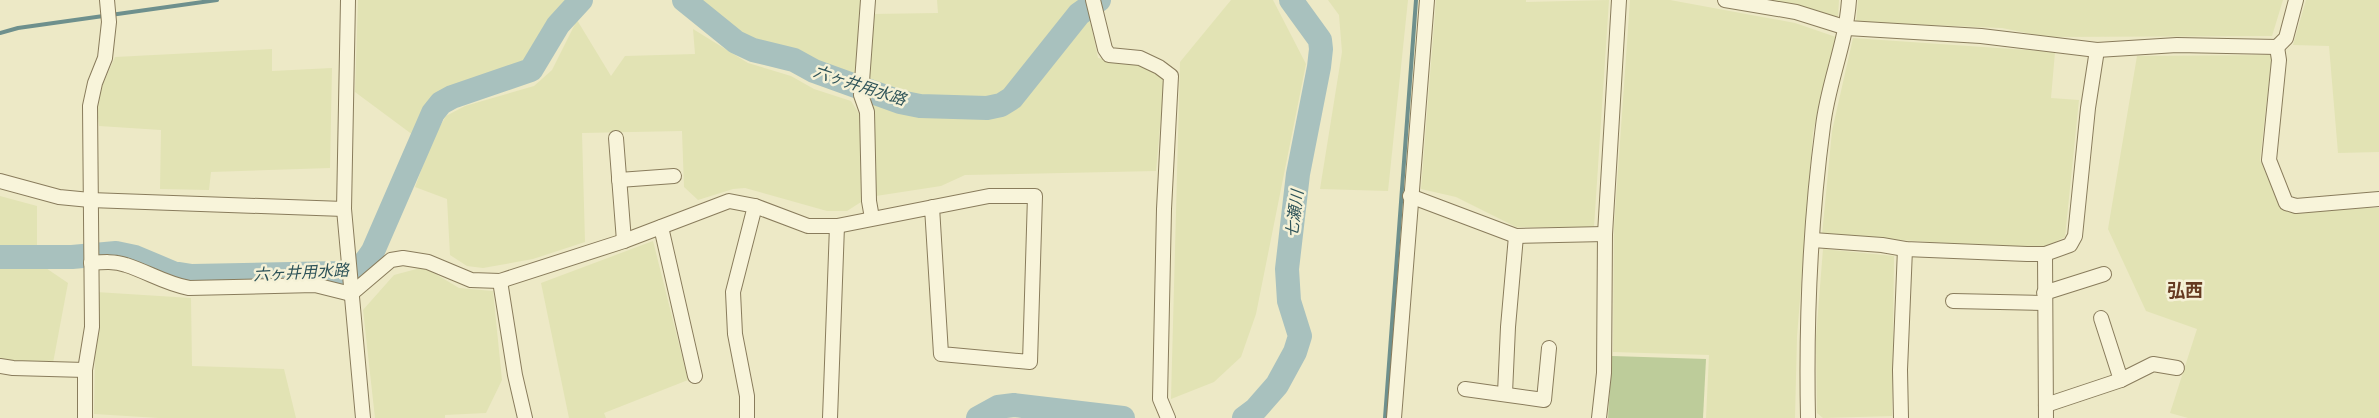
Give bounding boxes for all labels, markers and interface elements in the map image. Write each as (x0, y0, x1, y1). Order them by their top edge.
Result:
water label: 六ヶ井用水路 (811, 60, 911, 111)
water label: 七瀬川 (1280, 187, 1308, 239)
water label: 六ヶ井用水路 (252, 258, 351, 285)
district label: 弘西 (2167, 278, 2203, 302)

